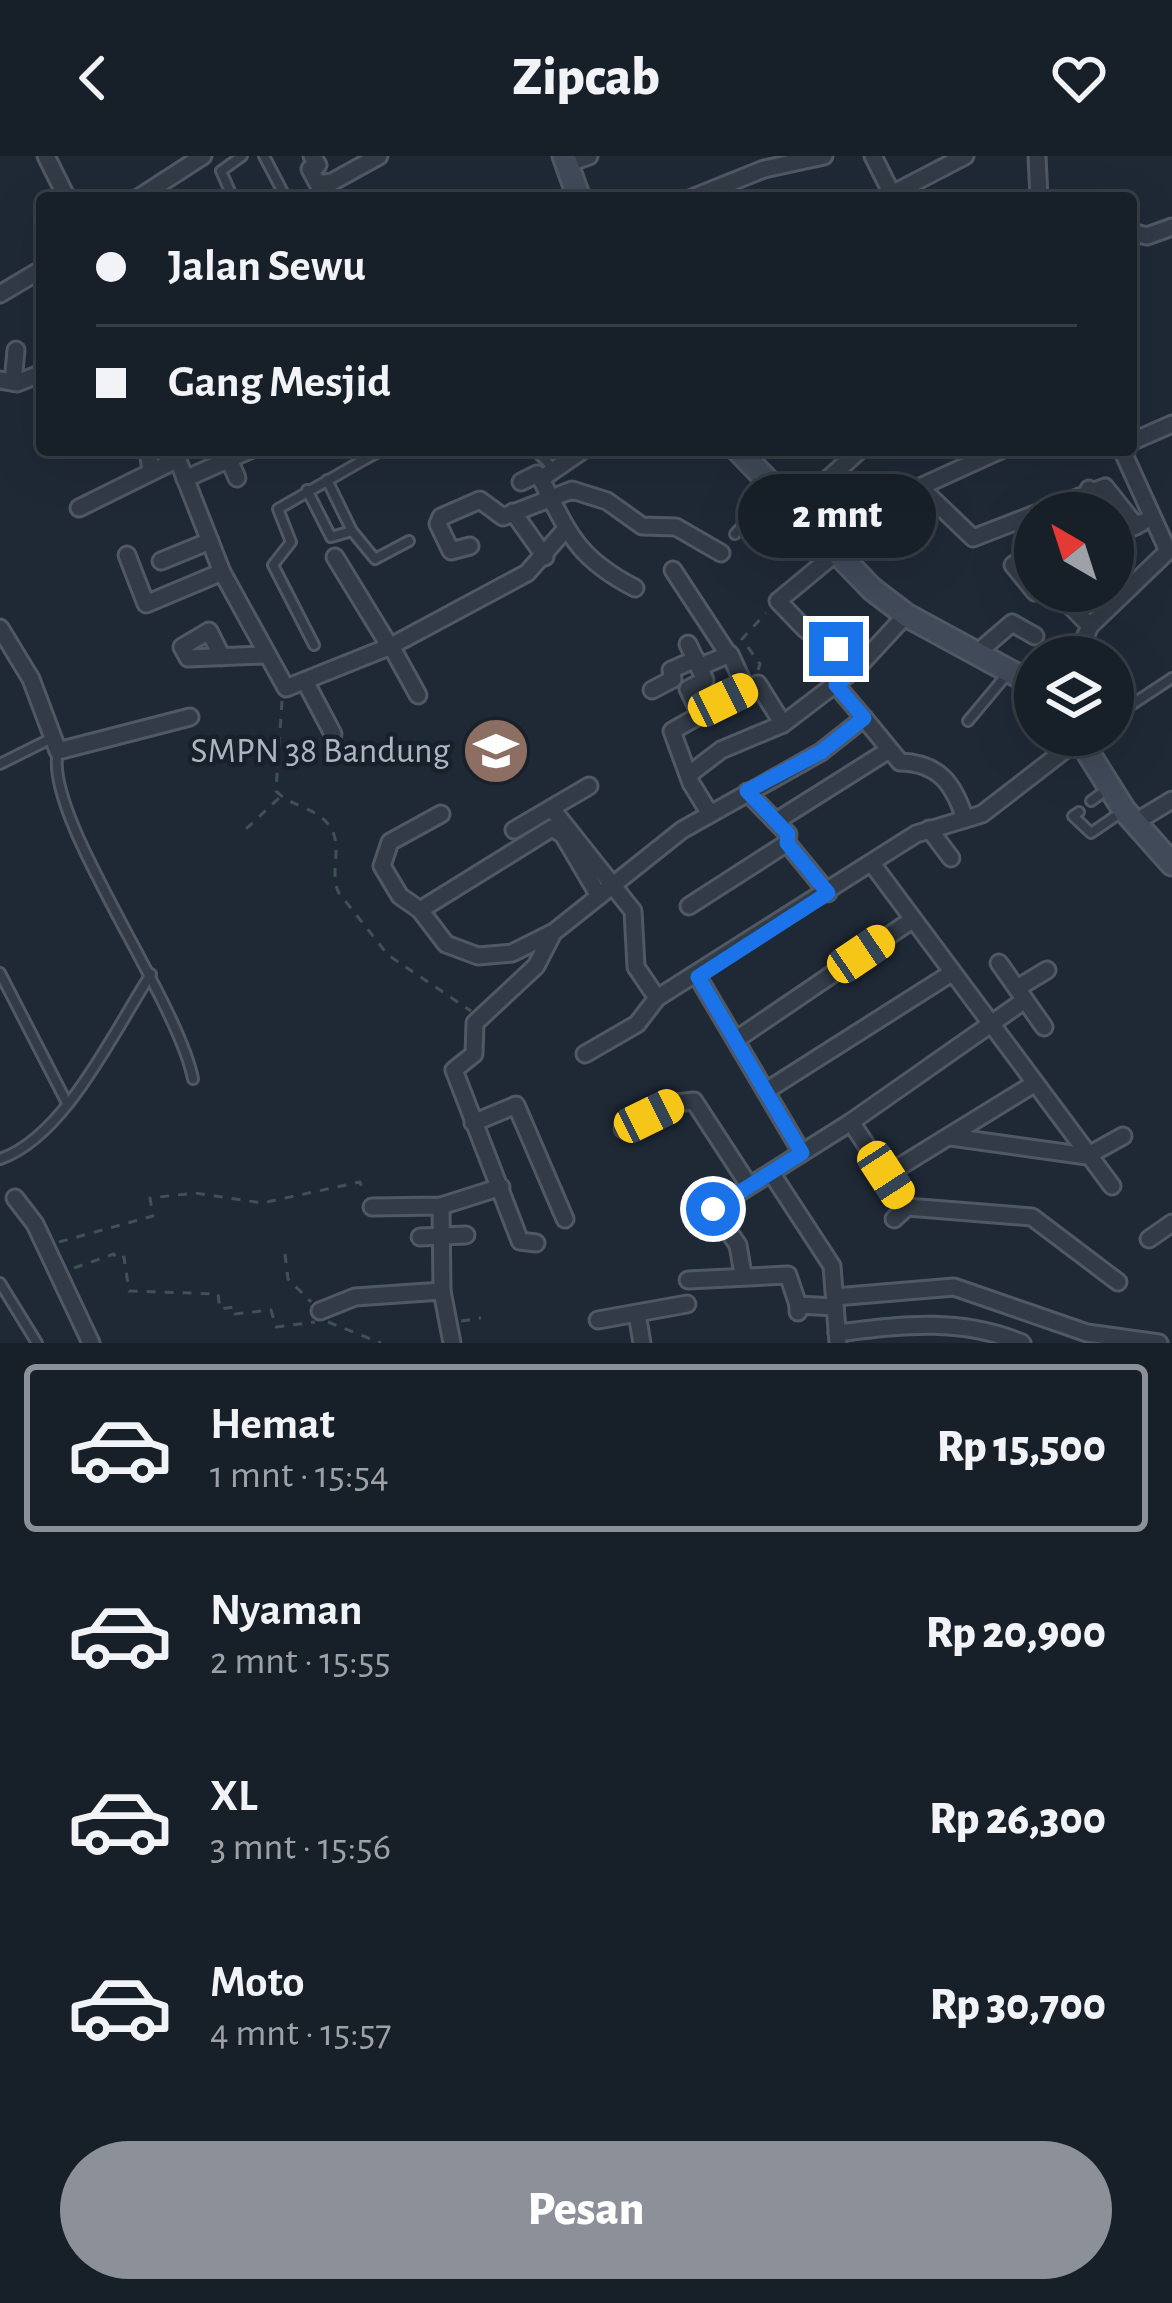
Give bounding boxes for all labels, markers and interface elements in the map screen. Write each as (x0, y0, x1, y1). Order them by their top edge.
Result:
icon: back (60, 45, 126, 111)
icon: heart (1046, 45, 1112, 111)
text: Zipcab (512, 51, 660, 105)
text: Jalan Sewu (168, 244, 366, 289)
text: Gang Mesjid (168, 360, 391, 405)
callout: 2 mnt (737, 475, 935, 559)
north arrow (1014, 492, 1134, 612)
map controls (1014, 492, 1134, 756)
text: 2 mnt (792, 496, 882, 535)
route end (809, 622, 863, 676)
button: layers (1014, 636, 1134, 756)
car (683, 668, 763, 732)
school or university icon: SMPN 38 Bandung (461, 716, 531, 786)
place label: SMPN 38 Bandung (191, 733, 450, 769)
car (821, 919, 901, 989)
car (609, 1084, 689, 1148)
car (851, 1135, 921, 1215)
route start (686, 1182, 740, 1236)
icon: car (66, 1394, 174, 1502)
text: Hemat (210, 1402, 335, 1447)
text: Rp 15,500 (937, 1425, 1106, 1470)
text: 1 mnt · 15:54 (210, 1456, 389, 1495)
icon: car (66, 1580, 174, 1688)
text: Nyaman (210, 1588, 363, 1633)
text: Rp 20,900 (926, 1611, 1106, 1656)
text: 2 mnt · 15:55 (210, 1642, 391, 1681)
icon: car (66, 1766, 174, 1874)
text: XL (210, 1774, 258, 1819)
text: Rp 26,300 (929, 1797, 1106, 1842)
text: 3 mnt · 15:56 (210, 1828, 391, 1867)
icon: car (66, 1952, 174, 2060)
text: Moto (210, 1960, 305, 2005)
text: Rp 30,700 (930, 1983, 1106, 2028)
text: 4 mnt · 15:57 (210, 2014, 392, 2053)
button: Pesan (60, 2141, 1112, 2279)

